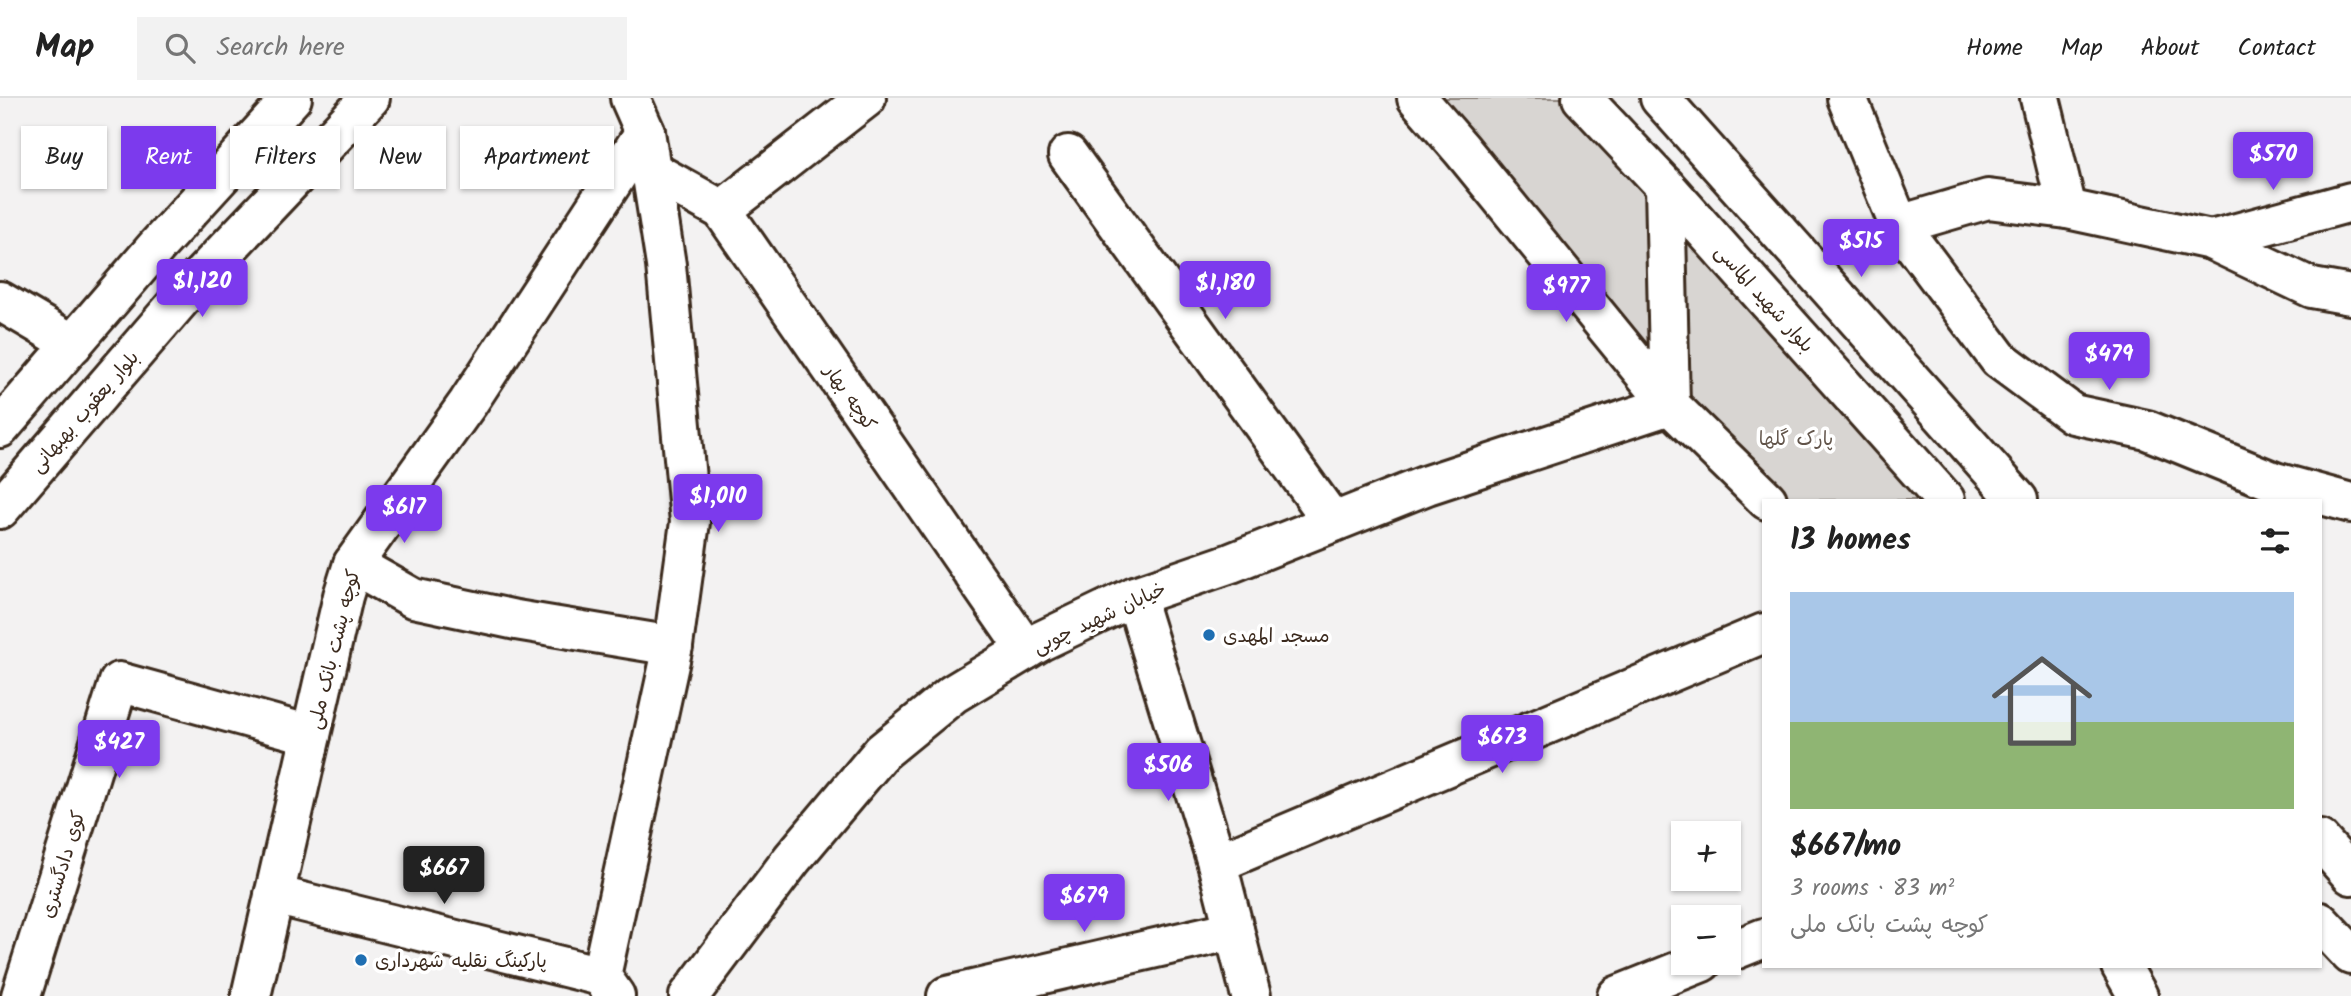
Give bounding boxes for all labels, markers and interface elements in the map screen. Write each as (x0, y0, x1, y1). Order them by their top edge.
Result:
search box (137, 17, 627, 80)
text: Map (35, 22, 95, 75)
text: Search here (217, 27, 345, 69)
icon: search (161, 29, 199, 67)
text: Home (1966, 29, 2023, 68)
text: Map (2061, 29, 2103, 68)
text: About (2141, 29, 2199, 68)
text: Contact (2237, 29, 2316, 68)
chip: Buy (21, 126, 107, 189)
chip: Rent (121, 126, 216, 189)
chip: Filters (230, 126, 340, 189)
chip: New (354, 126, 446, 189)
chip: Apartment (460, 126, 614, 189)
pin: $570 (2232, 132, 2314, 192)
text: $570 (2249, 137, 2297, 173)
pin: $515 (1820, 220, 1902, 279)
text: $515 (1839, 224, 1883, 260)
street label: بلوار شهید الماسی (1707, 238, 1820, 360)
pin: $1,120 (145, 260, 259, 319)
pin: $1,180 (1168, 262, 1282, 321)
text: $1,120 (173, 264, 231, 300)
pin: $977 (1525, 264, 1607, 324)
text: $1,180 (1196, 266, 1254, 302)
text: $977 (1543, 269, 1589, 305)
pin: $479 (2068, 332, 2150, 392)
text: $479 (2085, 337, 2133, 373)
street label: بلوار یعقوب بهبهانی (24, 344, 147, 480)
street label: کوچه بهار (814, 357, 883, 438)
park label: پارک گلها (1759, 425, 1833, 455)
pin: $1,010 (661, 474, 775, 534)
text: $1,010 (689, 479, 747, 515)
pin: $617 (363, 486, 445, 545)
text: $617 (382, 490, 426, 526)
text: 13 homes (1790, 517, 1911, 565)
icon: filters (2256, 522, 2294, 560)
street label: کوچه پشت بانک ملی (301, 566, 369, 733)
street label: خیابان شهید چوبی (1028, 575, 1171, 663)
place label: مسجد المهدی (1223, 622, 1330, 652)
marker: مسجد المهدی (1201, 627, 1217, 643)
icon: home (1979, 638, 2105, 764)
pin: $673 (1461, 716, 1543, 775)
pin: $427 (78, 720, 160, 780)
text: $673 (1477, 720, 1527, 756)
text: $427 (94, 725, 144, 761)
pin: $506 (1127, 744, 1209, 803)
text: $506 (1143, 748, 1193, 784)
street label: کوی دادگستری (33, 807, 94, 922)
map controls (1671, 821, 1741, 975)
button: + (1671, 821, 1741, 891)
text: $667/mo (1790, 823, 1901, 871)
pin: $667 (403, 846, 485, 906)
text: $667 (419, 851, 469, 887)
text: 3 rooms · 83 m² (1790, 871, 1954, 907)
pin: $679 (1043, 874, 1125, 934)
text: $679 (1060, 879, 1108, 915)
button: − (1671, 905, 1741, 975)
text: کوچه پشت بانک ملی (1790, 908, 1988, 944)
place label: پارکینگ نقلیه شهرداری (375, 947, 547, 977)
marker: پارکینگ نقلیه شهرداری (353, 952, 369, 968)

